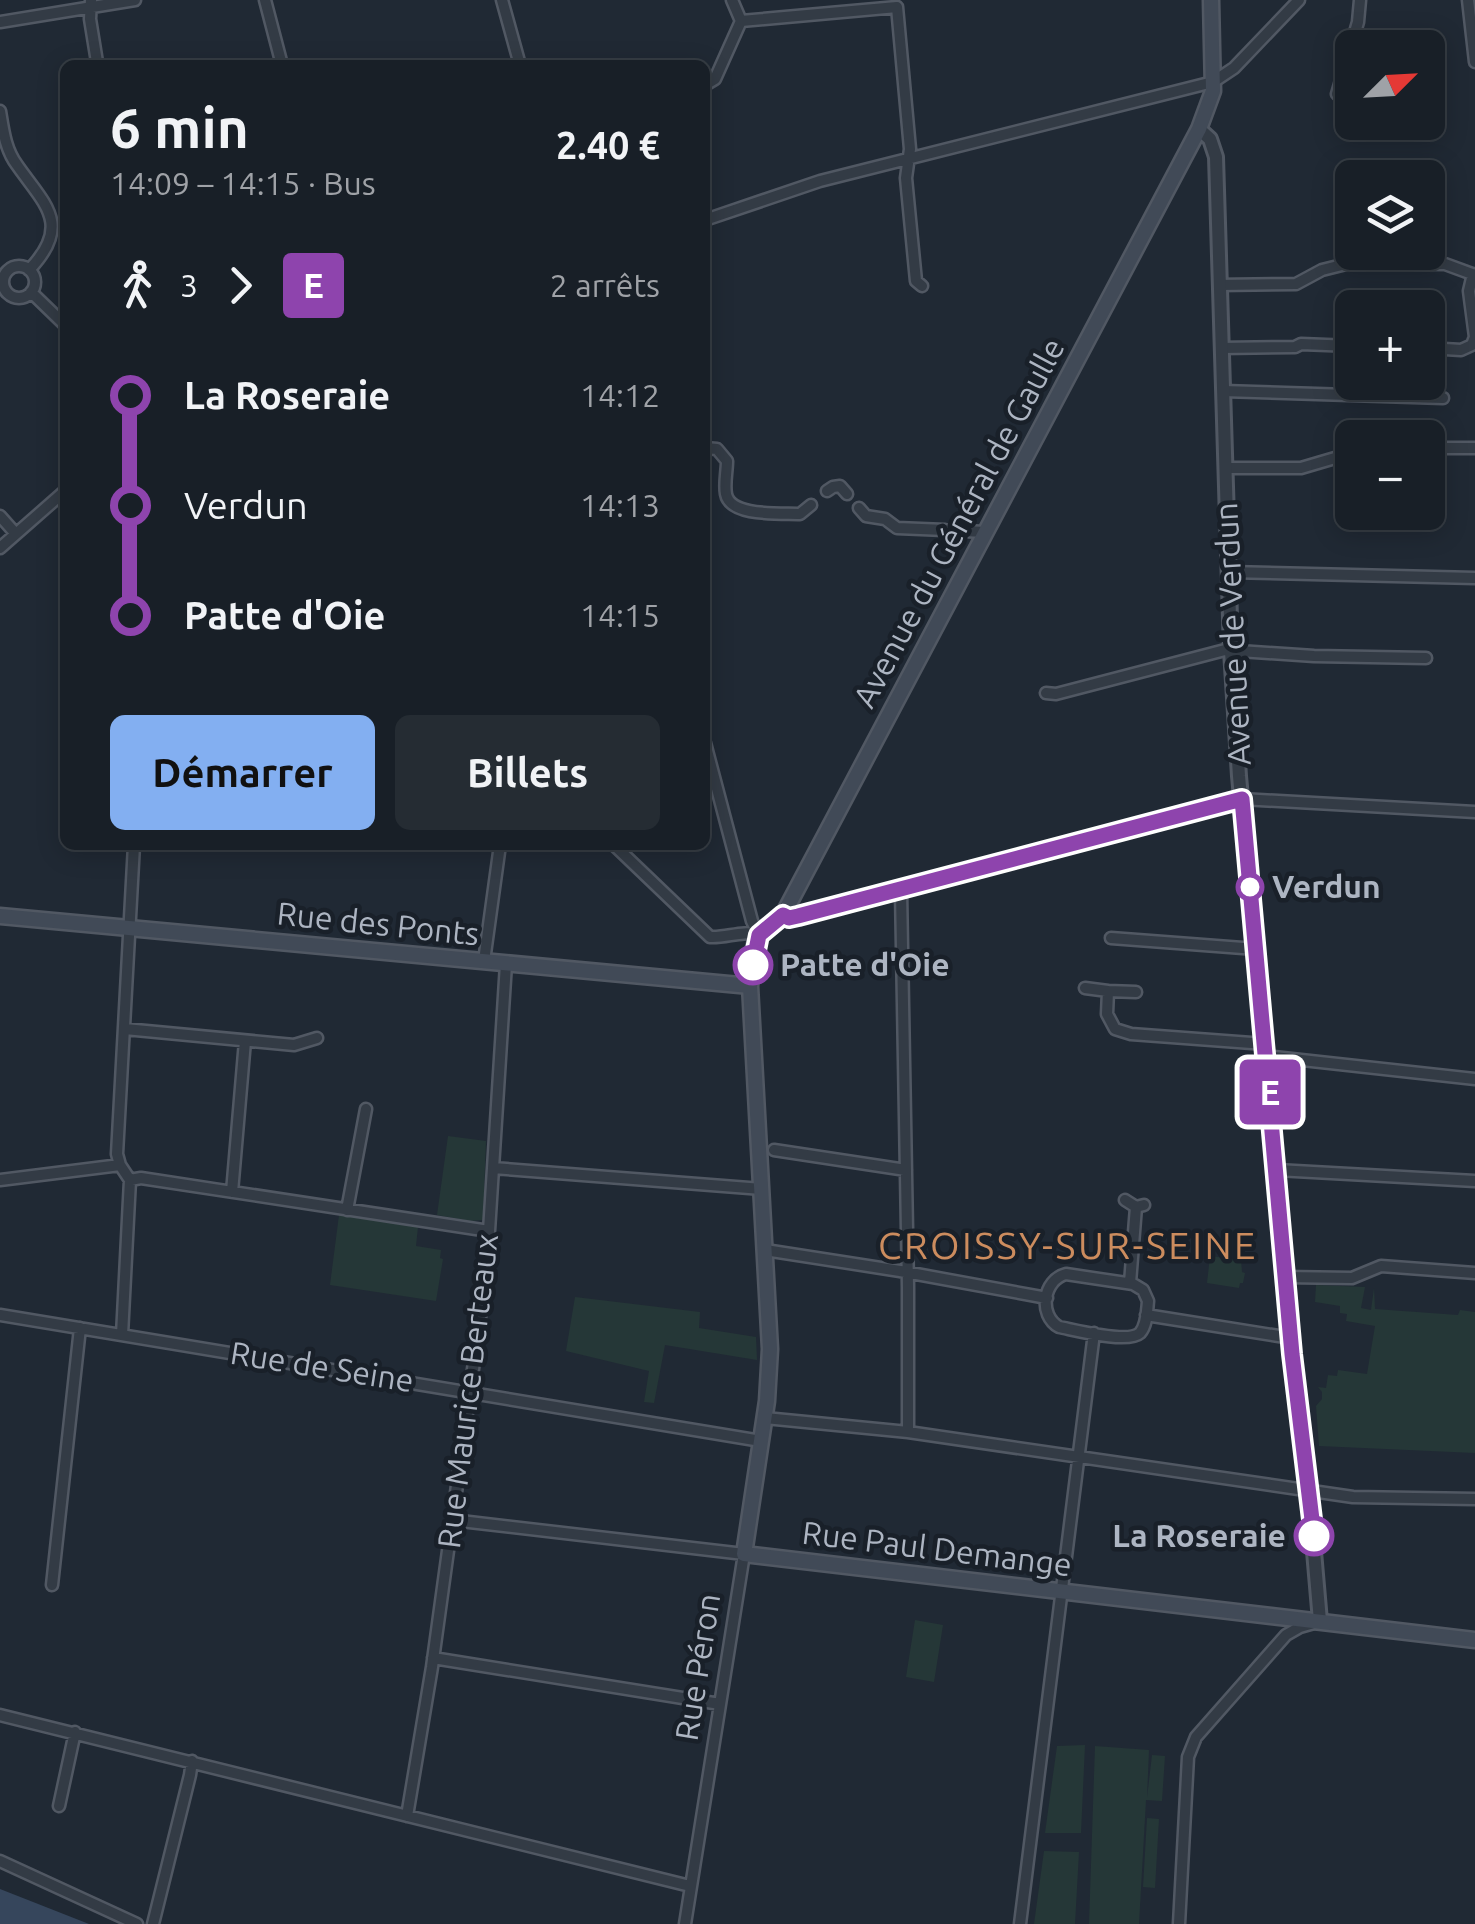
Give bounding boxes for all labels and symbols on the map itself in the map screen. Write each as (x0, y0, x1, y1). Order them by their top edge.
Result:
north arrow (1335, 30, 1445, 140)
street label: Avenue du Général de Gaulle (845, 332, 1071, 713)
street label: Avenue de Verdun (1207, 502, 1257, 766)
place label: Verdun (1272, 868, 1381, 904)
marker: Verdun (1237, 874, 1263, 900)
street label: Rue des Ponts (275, 894, 481, 952)
marker: Patte d'Oie (734, 946, 772, 984)
place label: Patte d'Oie (780, 946, 950, 982)
line badge: E (1238, 1060, 1302, 1124)
district label: CROISSY-SUR-SEINE (878, 1224, 1258, 1266)
street label: Rue Maurice Berteaux (430, 1232, 504, 1550)
street label: Rue de Seine (228, 1334, 416, 1398)
street label: Rue Paul Demange (800, 1514, 1074, 1582)
place label: La Roseraie (1112, 1517, 1286, 1553)
marker: La Roseraie (1295, 1517, 1333, 1555)
street label: Rue Péron (668, 1591, 726, 1743)

